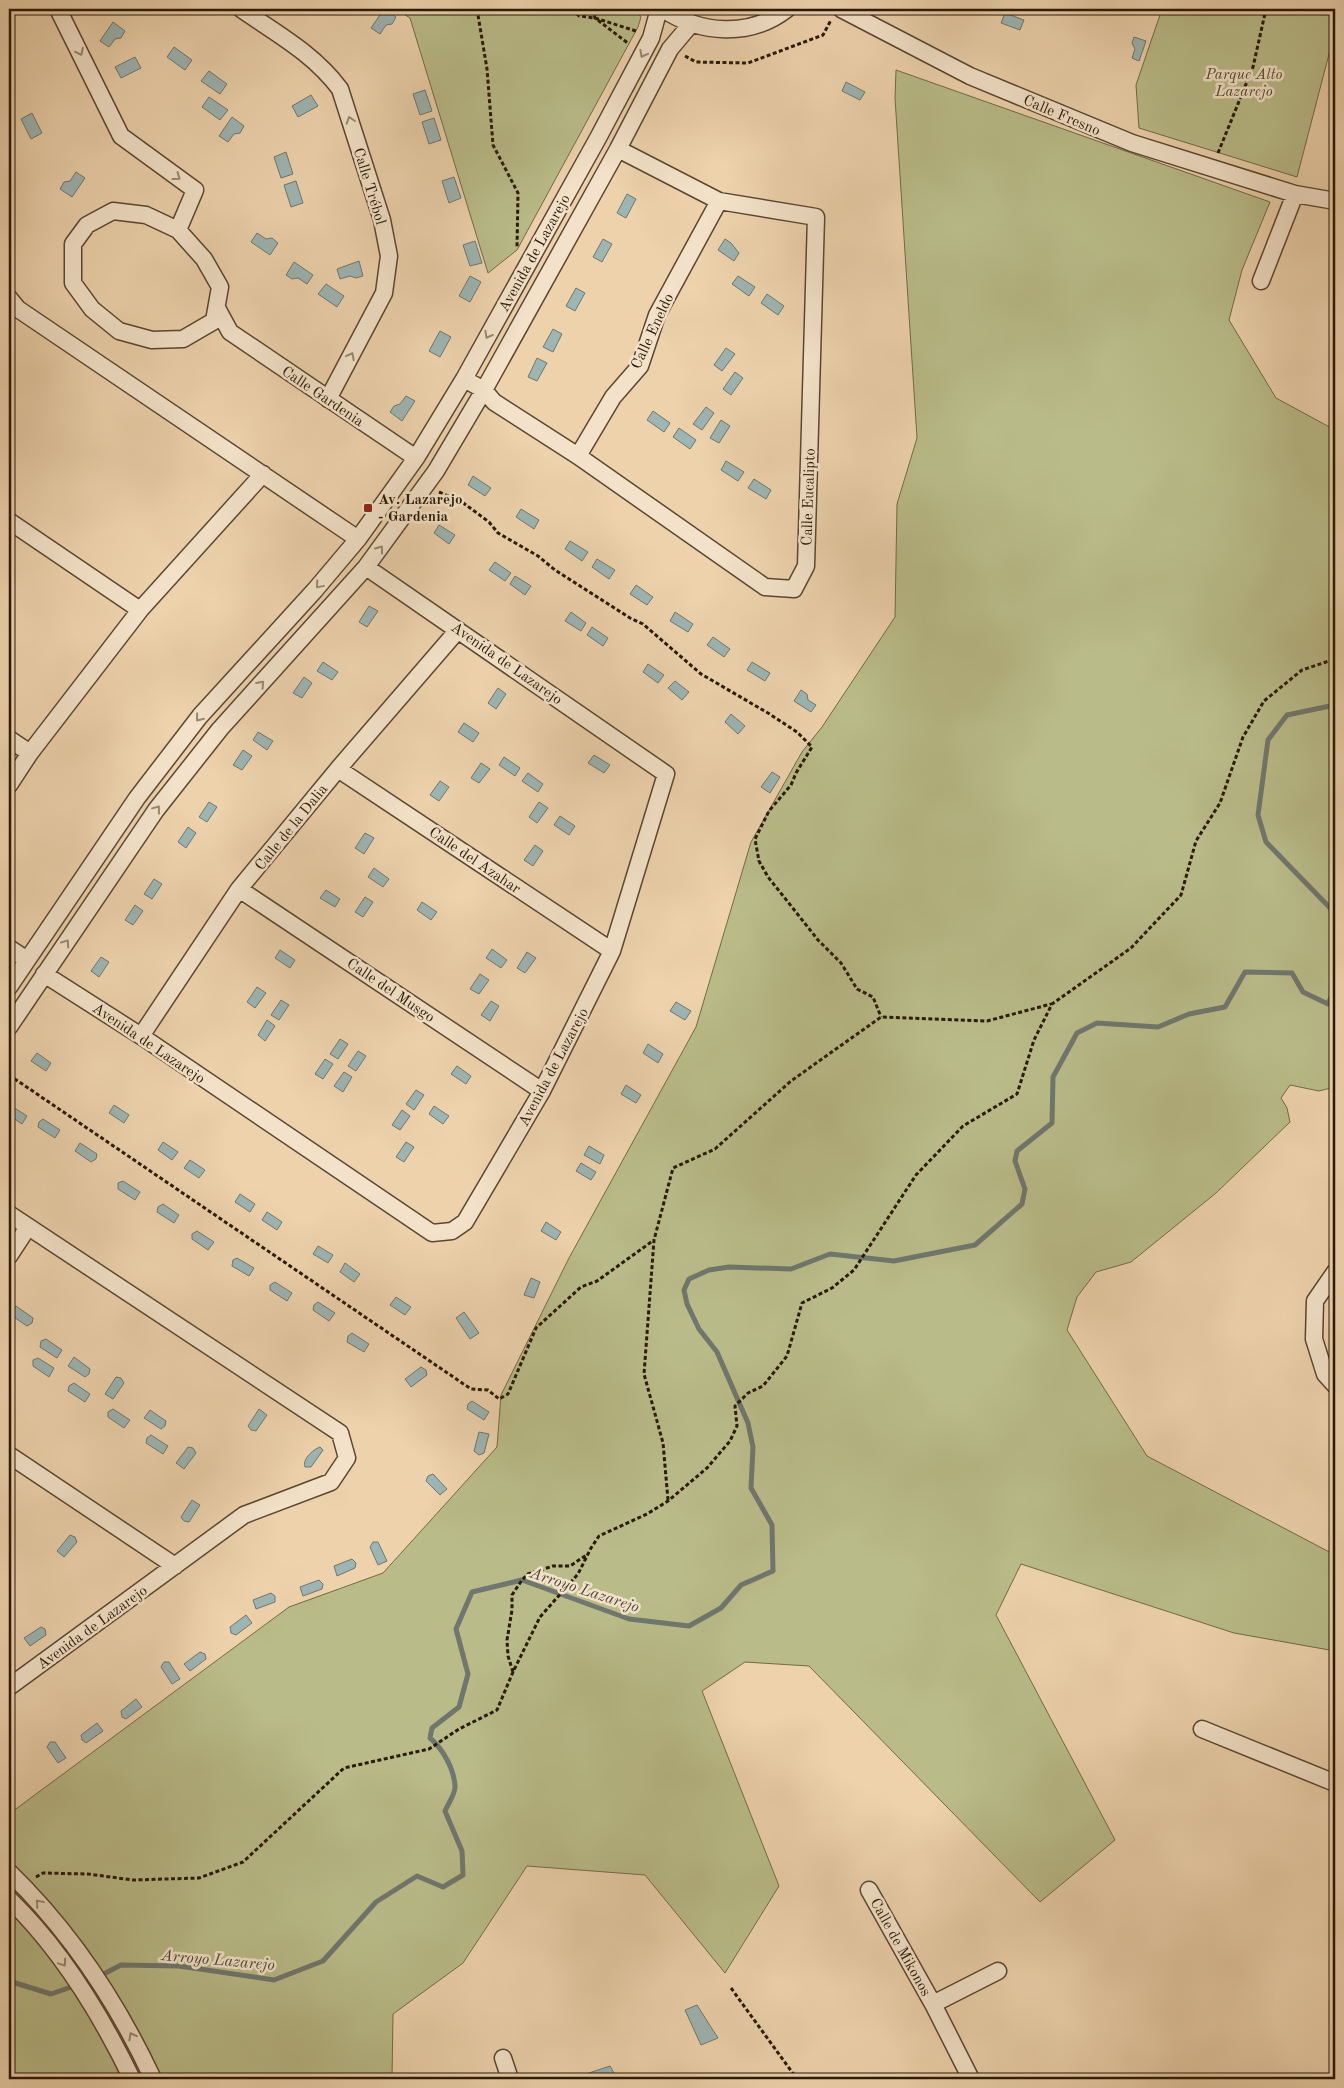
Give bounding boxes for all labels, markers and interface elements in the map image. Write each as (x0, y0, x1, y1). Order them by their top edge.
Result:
one-way arrow (74, 47, 84, 56)
one-way arrow (639, 49, 649, 58)
park label: Parque Alto Lazarejo (1205, 68, 1282, 100)
street label: Calle Fresno (1021, 93, 1102, 139)
one-way arrow (345, 117, 355, 125)
street label: Calle Trébol (350, 146, 387, 227)
one-way arrow (171, 171, 181, 180)
street label: Avenida de Lazarejo (497, 192, 574, 315)
street label: Calle Eneldo (629, 292, 677, 372)
one-way arrow (485, 329, 495, 338)
one-way arrow (345, 352, 355, 361)
street label: Calle Gardenia (278, 364, 366, 430)
street label: Calle Eucalipto (800, 448, 819, 546)
place label: Av. Lazarejo - Gardenia (378, 493, 463, 525)
marker: Av. Lazarejo - Gardenia (362, 502, 374, 514)
one-way arrow (373, 545, 383, 554)
one-way arrow (316, 579, 325, 588)
street label: Avenida de Lazarejo (448, 620, 564, 708)
one-way arrow (255, 680, 264, 689)
one-way arrow (195, 713, 204, 722)
street label: Calle de la Dalia (253, 782, 332, 874)
one-way arrow (151, 805, 160, 815)
street label: Calle del Azahar (426, 825, 523, 897)
one-way arrow (59, 939, 69, 948)
street label: Calle del Musgo (344, 956, 437, 1026)
street label: Avenida de Lazarejo (89, 1001, 207, 1087)
street label: Avenida de Lazarejo (517, 1006, 592, 1129)
water label: Arroyo Lazarejo (527, 1565, 641, 1616)
street label: Avenida de Lazarejo (35, 1583, 151, 1673)
street label: Calle de Mikonos (867, 1896, 933, 1999)
one-way arrow (36, 1899, 45, 1908)
water label: Arroyo Lazarejo (159, 1948, 275, 1974)
one-way arrow (57, 1957, 66, 1966)
one-way arrow (128, 2032, 138, 2041)

